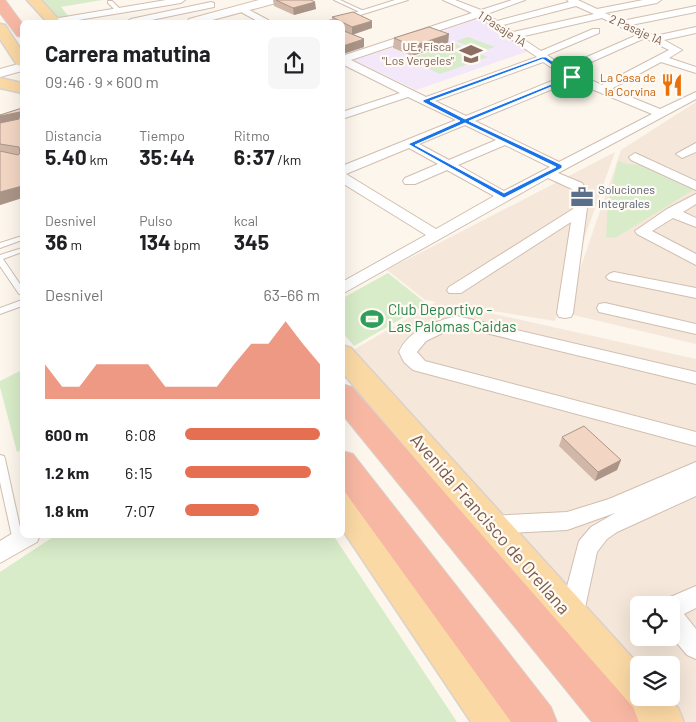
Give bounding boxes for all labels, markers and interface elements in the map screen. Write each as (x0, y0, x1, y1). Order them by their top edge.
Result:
street label: 1 Pasaje 1A (476, 7, 529, 49)
street label: 2 Pasaje 1A (607, 11, 665, 47)
button: share (268, 37, 320, 89)
place label: UE. Fiscal "Los Vergeles" (382, 39, 454, 67)
text: Carrera matutina (45, 40, 211, 66)
school or university icon: UE. Fiscal "Los Vergeles" (458, 41, 484, 67)
pin (551, 56, 593, 98)
icon: arrive (558, 63, 586, 91)
place label: La Casa de la Corvina (600, 70, 656, 98)
text: 09:46 · 9 × 600 m (45, 72, 159, 91)
restaurant icon: La Casa de la Corvina (659, 72, 685, 98)
text: Distancia (45, 127, 102, 144)
text: Tiempo (139, 127, 185, 144)
text: Ritmo (234, 127, 270, 144)
text: 5.40 (45, 144, 87, 169)
text: 35:44 (139, 144, 195, 169)
text: 6:37 (234, 144, 274, 169)
text: km (87, 151, 108, 168)
text: /km (274, 151, 301, 168)
place label: Soluciones Integrales (598, 182, 655, 210)
office icon: Soluciones Integrales (569, 184, 595, 210)
text: Desnivel (45, 212, 96, 229)
text: Pulso (139, 212, 173, 229)
text: kcal (234, 212, 258, 229)
text: 36 (45, 229, 68, 254)
text: 134 (139, 229, 171, 254)
text: 345 (234, 229, 269, 254)
text: m (68, 236, 82, 253)
text: bpm (171, 236, 201, 253)
text: Desnivel (45, 285, 103, 304)
text: 63–66 m (263, 285, 320, 304)
place label: Club Deportivo - Las Palomas Caidas (388, 300, 516, 335)
sports icon: Club Deportivo - Las Palomas Caidas (359, 306, 385, 332)
text: 600 m (45, 425, 88, 444)
text: 6:08 (125, 425, 156, 444)
street label: Avenida Francisco de Orellana (406, 428, 575, 618)
text: 1.2 km (45, 463, 89, 482)
text: 6:15 (125, 463, 153, 482)
text: 1.8 km (45, 501, 89, 520)
text: 7:07 (125, 501, 155, 520)
map controls (630, 596, 680, 706)
button: locate (630, 596, 680, 646)
button: layers (630, 656, 680, 706)

